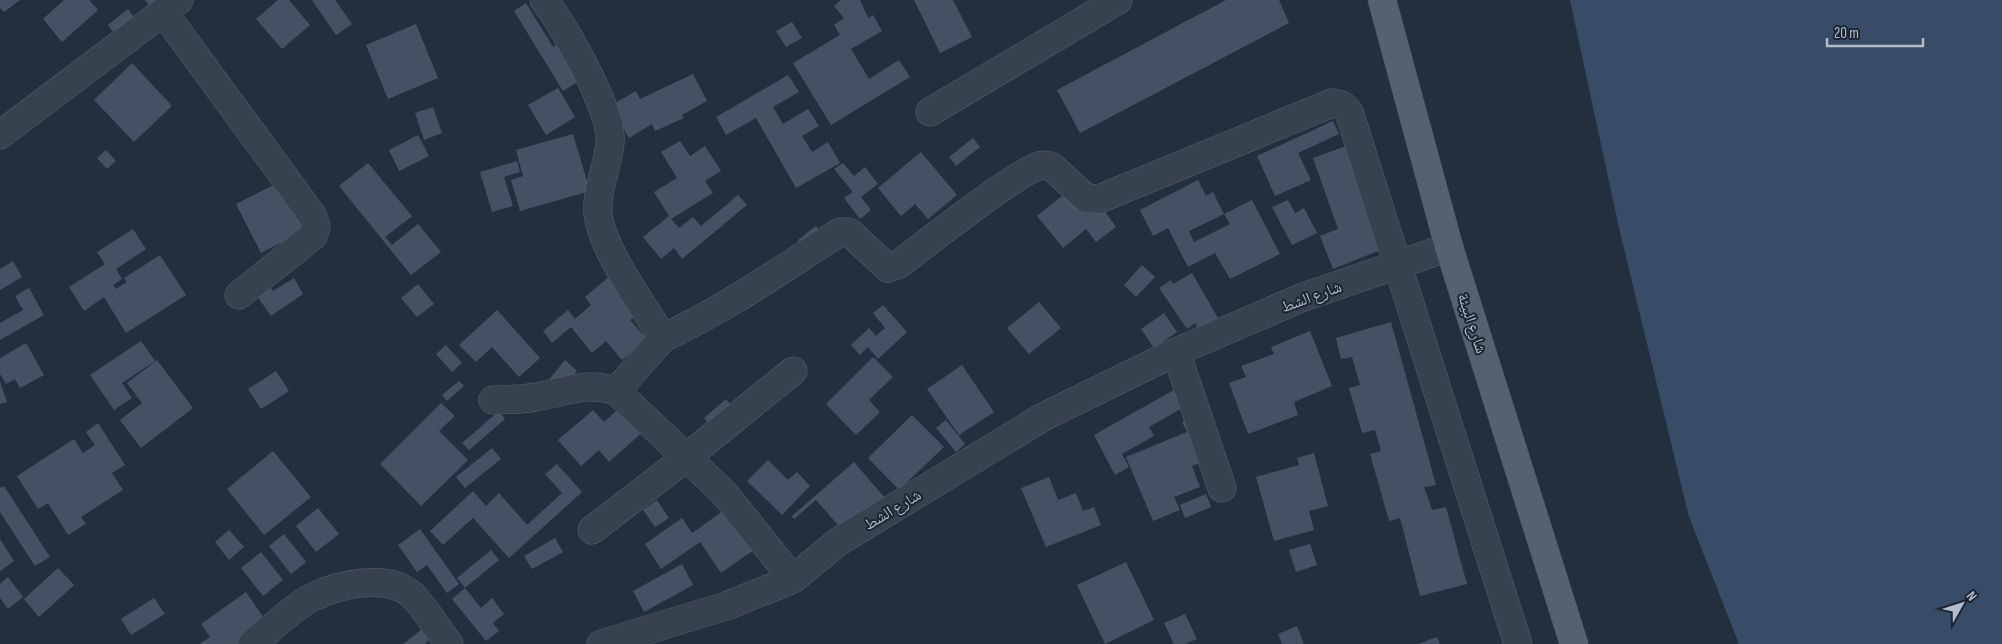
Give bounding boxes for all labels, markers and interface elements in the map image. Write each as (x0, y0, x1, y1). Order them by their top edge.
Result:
scale bar (1827, 15, 1923, 47)
text: 20 m (1834, 24, 1859, 43)
street label: شارع الشط (1279, 278, 1344, 317)
street label: شارع البيئة (1453, 291, 1490, 356)
street label: شارع الشط (861, 486, 925, 535)
north arrow (1937, 579, 1987, 629)
text: N (1963, 588, 1981, 604)

